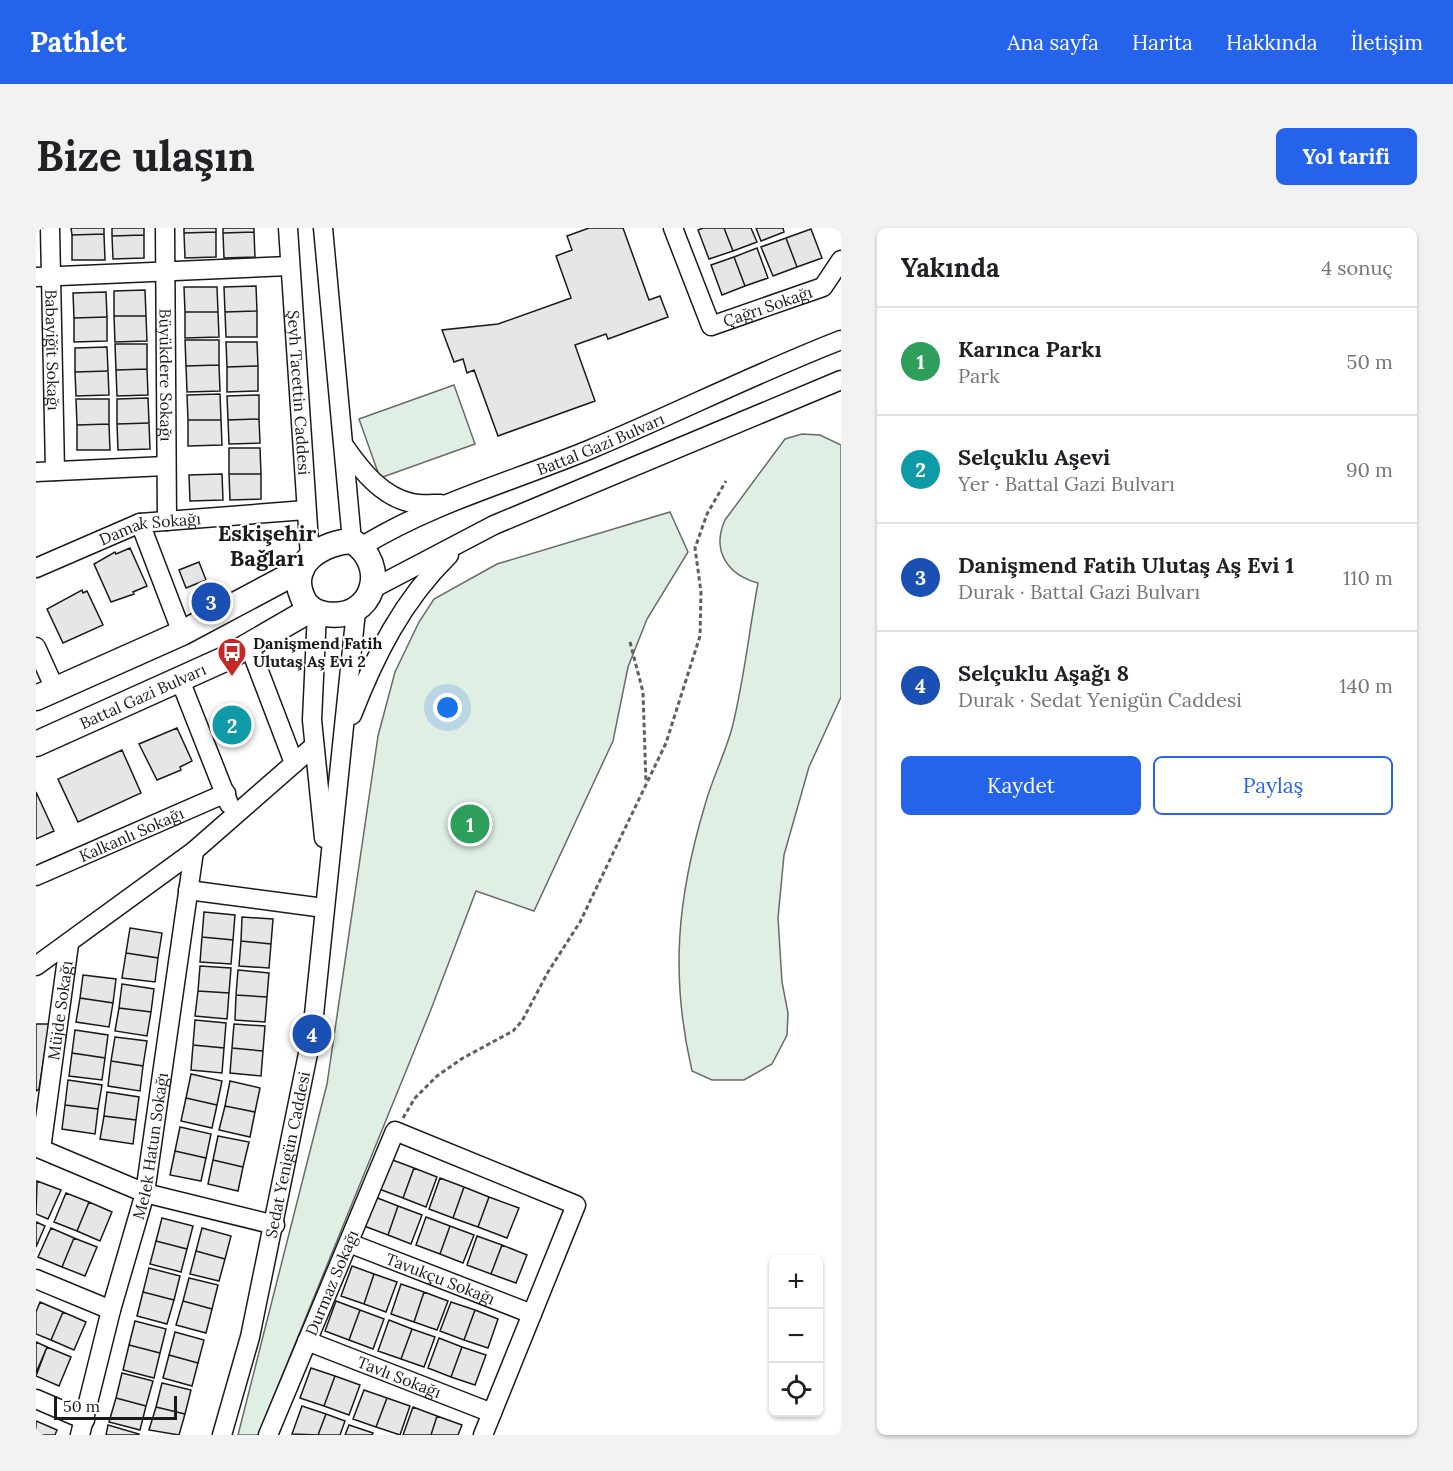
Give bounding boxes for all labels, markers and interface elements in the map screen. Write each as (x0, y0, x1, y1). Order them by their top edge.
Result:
text: Pathlet (30, 24, 127, 60)
text: Ana sayfa (1007, 29, 1099, 56)
text: Harita (1132, 29, 1193, 56)
text: Hakkında (1226, 29, 1318, 56)
text: İletişim (1351, 29, 1423, 56)
button: Yol tarifi (1276, 128, 1417, 185)
text: Bize ulaşın (36, 129, 255, 183)
text: Yakında (901, 251, 1000, 284)
text: 4 sonuç (1321, 255, 1393, 280)
street label: Çağrı Sokağı (720, 282, 815, 331)
street label: Babayiğit Sokağı (41, 289, 64, 411)
street label: Büyükdere Sokağı (156, 309, 176, 441)
street label: Şeyh Tacettin Caddesi (284, 310, 314, 476)
text: Karınca Parkı (958, 335, 1102, 363)
text: 1 (916, 349, 925, 374)
text: 50 m (1347, 349, 1393, 374)
text: Park (958, 363, 1000, 388)
street label: Battal Gazi Bulvarı (534, 408, 667, 479)
text: Selçuklu Aşevi (958, 443, 1110, 471)
text: 2 (915, 457, 926, 482)
text: 90 m (1346, 457, 1393, 482)
text: Yer · Battal Gazi Bulvarı (958, 471, 1175, 496)
street label: Damak Sokağı (96, 508, 202, 549)
district label: Eskişehir Bağları (218, 519, 317, 572)
text: Danişmend Fatih Ulutaş Aş Evi 1 (958, 551, 1294, 579)
text: 3 (915, 565, 926, 590)
text: 110 m (1343, 565, 1393, 590)
text: Durak · Battal Gazi Bulvarı (958, 579, 1200, 604)
pin: 3 (192, 580, 231, 625)
place label: Danişmend Fatih Ulutaş Aş Evi 2 (253, 633, 383, 671)
bus stop icon: Danişmend Fatih Ulutaş Aş Evi 2 (216, 636, 248, 678)
street label: Battal Gazi Bulvarı (76, 659, 209, 733)
text: Selçuklu Aşağı 8 (958, 659, 1129, 687)
text: 4 (915, 673, 926, 698)
text: 140 m (1339, 673, 1393, 698)
text: Durak · Sedat Yenigün Caddesi (958, 687, 1242, 712)
your location (433, 693, 462, 722)
pin: 2 (212, 702, 252, 748)
button: Kaydet (901, 756, 1141, 815)
button: Paylaş (1153, 756, 1393, 815)
pin: 1 (450, 802, 490, 846)
street label: Kalkanlı Sokağı (76, 803, 187, 866)
street label: Müjde Sokağı (43, 959, 77, 1061)
pin: 4 (292, 1012, 332, 1056)
street label: Sedat Yenigün Caddesi (260, 1070, 314, 1240)
street label: Melek Hatun Sokağı (128, 1071, 172, 1222)
street label: Durmaz Sokağı (301, 1227, 363, 1338)
street label: Tavukçu Sokağı (383, 1248, 498, 1309)
map controls (769, 1255, 823, 1417)
button: + (769, 1255, 823, 1309)
button: − (769, 1309, 823, 1363)
street label: Tavlı Sokağı (355, 1352, 444, 1402)
button: locate (769, 1363, 823, 1417)
scale bar (54, 1393, 177, 1420)
text: 50 m (63, 1396, 100, 1416)

